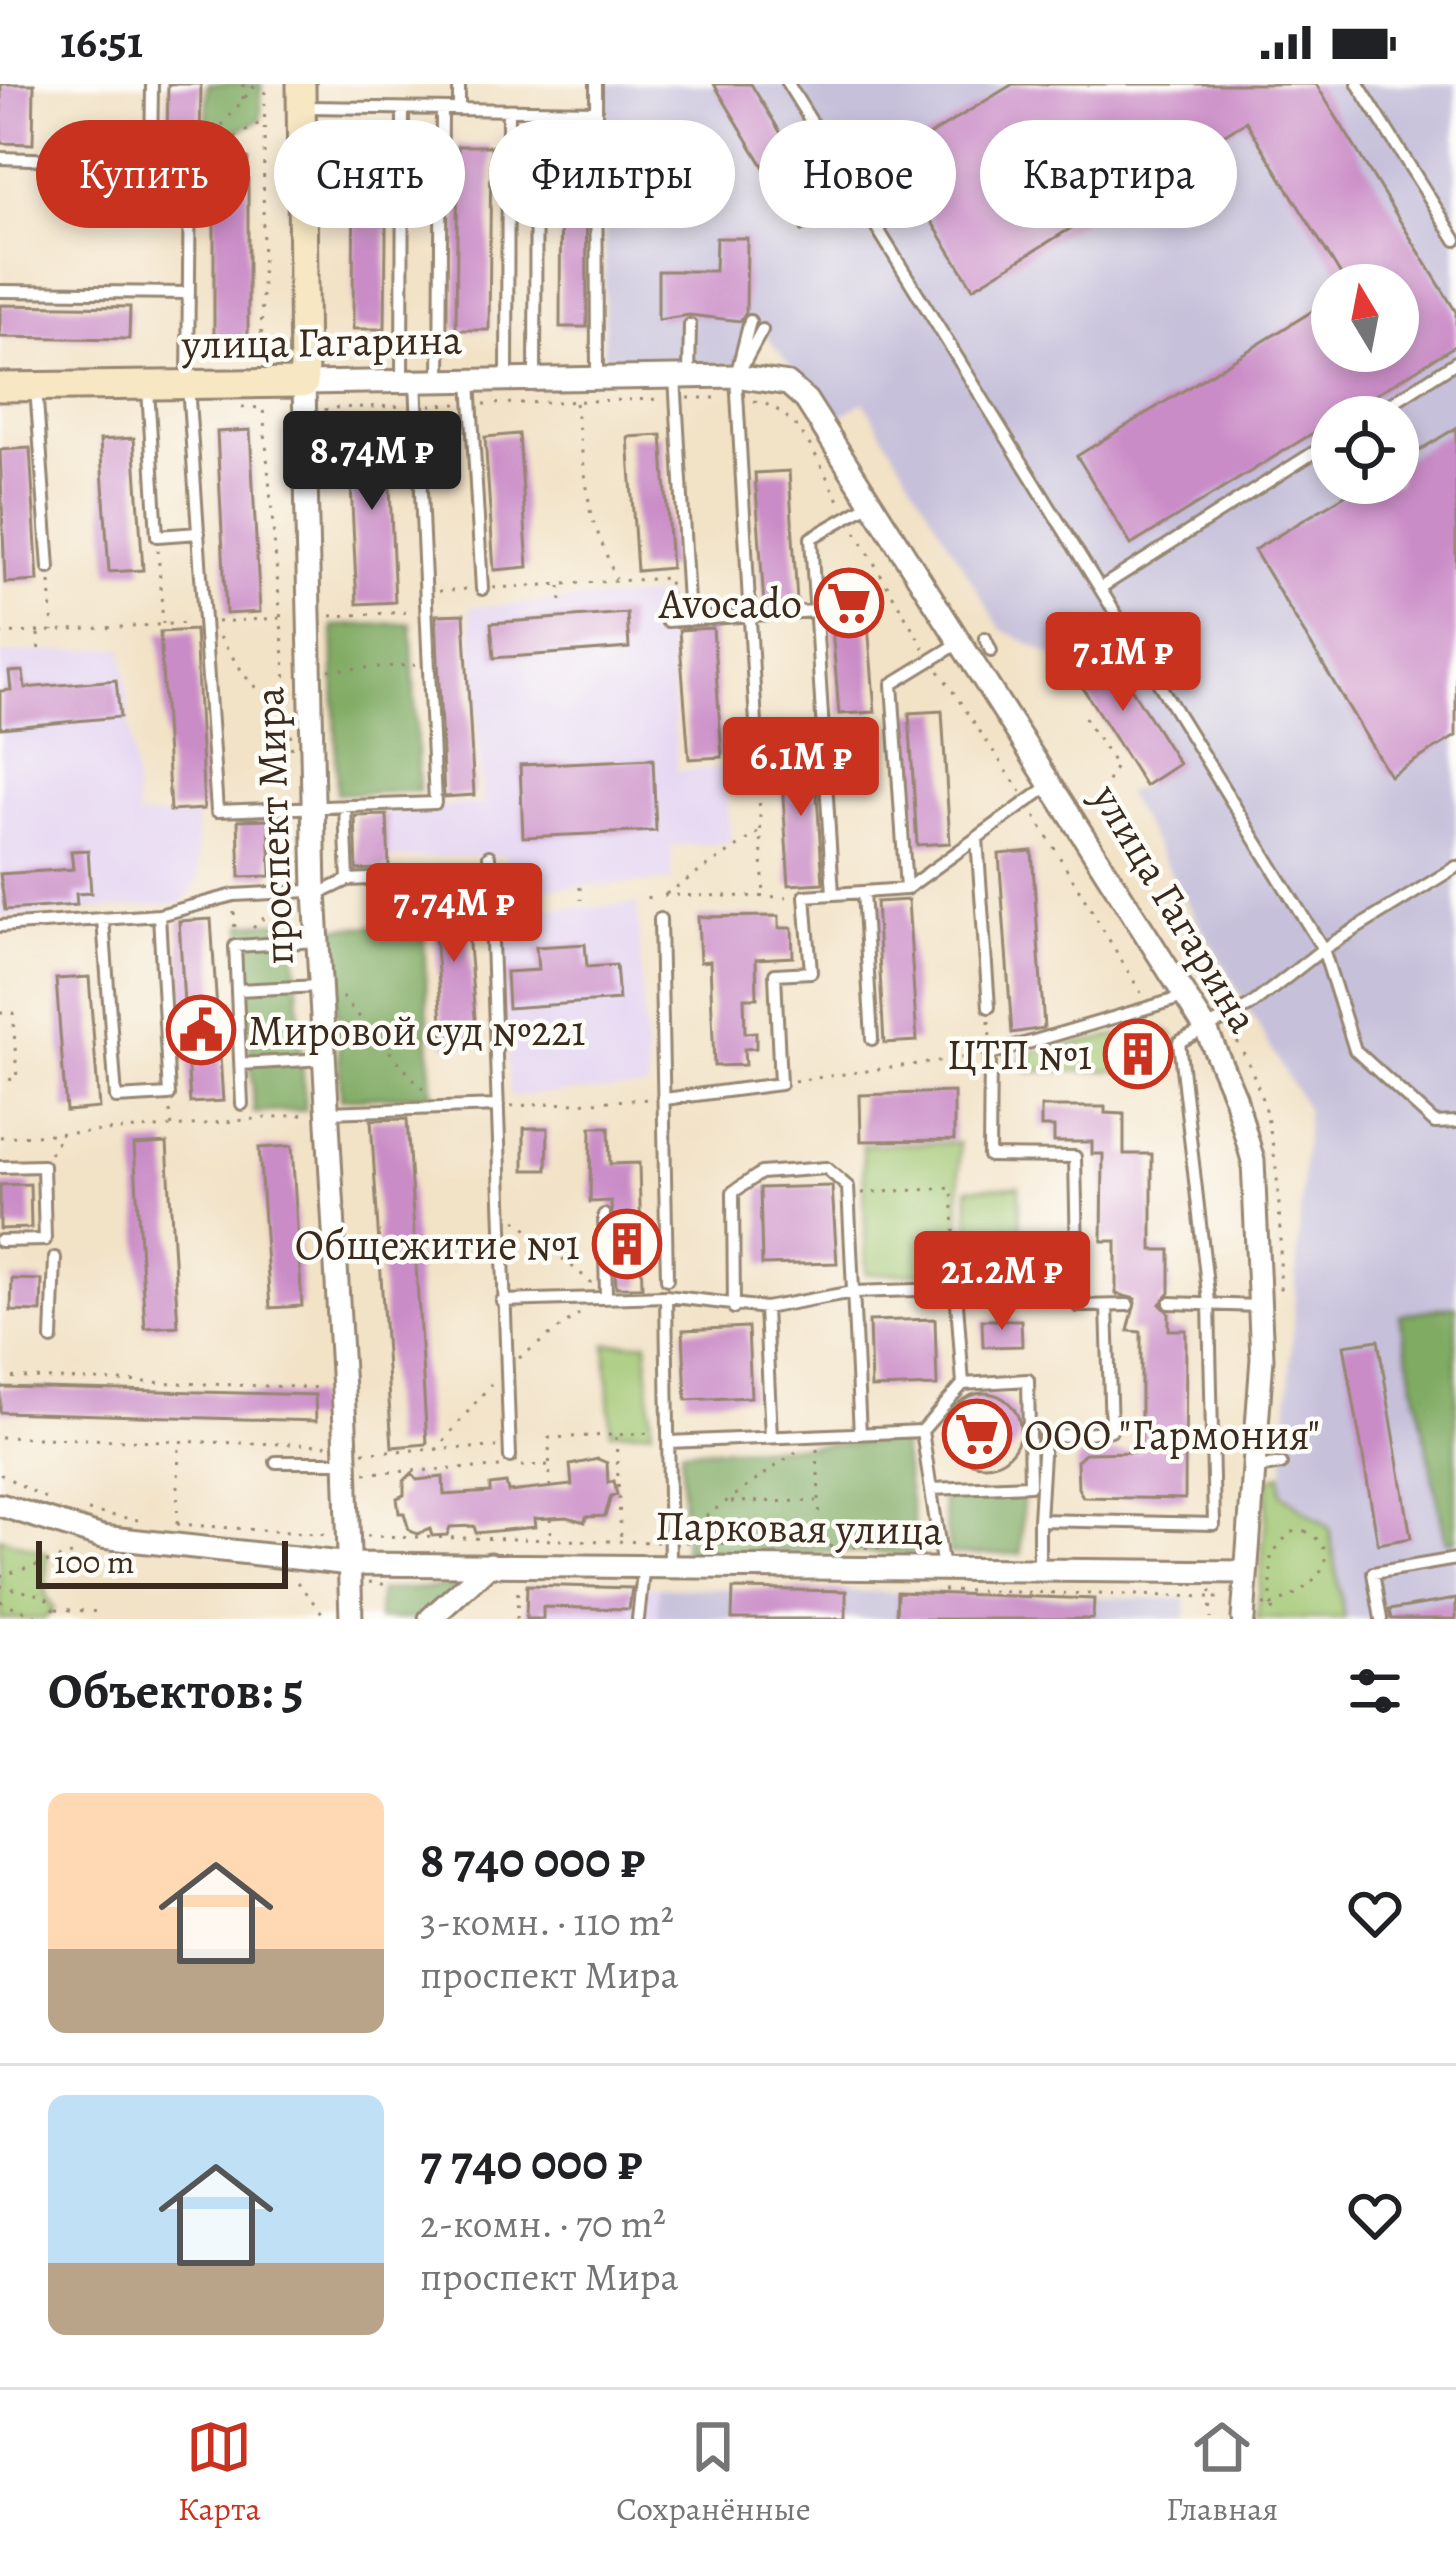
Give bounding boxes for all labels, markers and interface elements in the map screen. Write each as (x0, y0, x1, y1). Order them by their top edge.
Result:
text: 16:51 (60, 11, 143, 73)
chip: Купить (36, 120, 250, 228)
chip: Снять (274, 120, 465, 228)
chip: Фильтры (489, 120, 735, 228)
chip: Новое (759, 120, 956, 228)
chip: Квартира (980, 120, 1237, 228)
north arrow (1311, 264, 1419, 372)
map controls (1311, 264, 1419, 504)
street label: улица Гагарина (180, 311, 463, 372)
button: locate (1311, 396, 1419, 504)
pin: 8.74M ₽ (261, 411, 483, 513)
text: 8.74M ₽ (310, 423, 434, 476)
supermarket icon: Avocado (814, 568, 884, 638)
place label: Avocado (658, 575, 802, 632)
pin: 7.1M ₽ (1025, 612, 1221, 714)
text: 7.1M ₽ (1073, 624, 1173, 677)
street label: проспект Мира (240, 685, 307, 966)
pin: 6.1M ₽ (703, 717, 899, 819)
text: 6.1M ₽ (750, 729, 852, 782)
street label: улица Гагарина (1078, 773, 1273, 1044)
pin: 7.74M ₽ (343, 863, 565, 965)
text: 7.74M ₽ (393, 875, 515, 928)
public building icon: Мировой суд №221 (166, 995, 236, 1065)
place label: Мировой суд №221 (248, 1002, 586, 1059)
building icon: ЦТП №1 (1103, 1019, 1173, 1089)
place label: ЦТП №1 (947, 1026, 1092, 1083)
building icon: Общежитие №1 (592, 1209, 662, 1279)
place label: Общежитие №1 (295, 1216, 580, 1273)
pin: 21.2M ₽ (891, 1231, 1113, 1333)
text: 21.2M ₽ (941, 1243, 1063, 1296)
supermarket icon: ООО "Гармония" (942, 1399, 1012, 1469)
place label: ООО "Гармония" (1024, 1406, 1320, 1463)
street label: Парковая улица (655, 1496, 944, 1559)
scale bar (36, 1535, 288, 1588)
text: 100 m (54, 1539, 134, 1584)
text: Объектов: 5 (48, 1656, 304, 1726)
icon: filters (1342, 1658, 1408, 1724)
text: 8 740 000 ₽ (420, 1825, 645, 1895)
icon: home (144, 1841, 288, 1985)
icon: heart (1342, 1880, 1408, 1946)
text: 3-комн. · 110 m² (420, 1895, 674, 1948)
text: проспект Мира (420, 1948, 679, 2001)
text: 7 740 000 ₽ (420, 2127, 643, 2197)
icon: home (144, 2143, 288, 2287)
icon: heart (1342, 2182, 1408, 2248)
text: 2-комн. · 70 m² (420, 2197, 666, 2250)
text: проспект Мира (420, 2250, 679, 2303)
tab: Карта (178, 2414, 261, 2531)
tab: Сохранённые (616, 2414, 811, 2531)
tab: Главная (1166, 2414, 1278, 2531)

